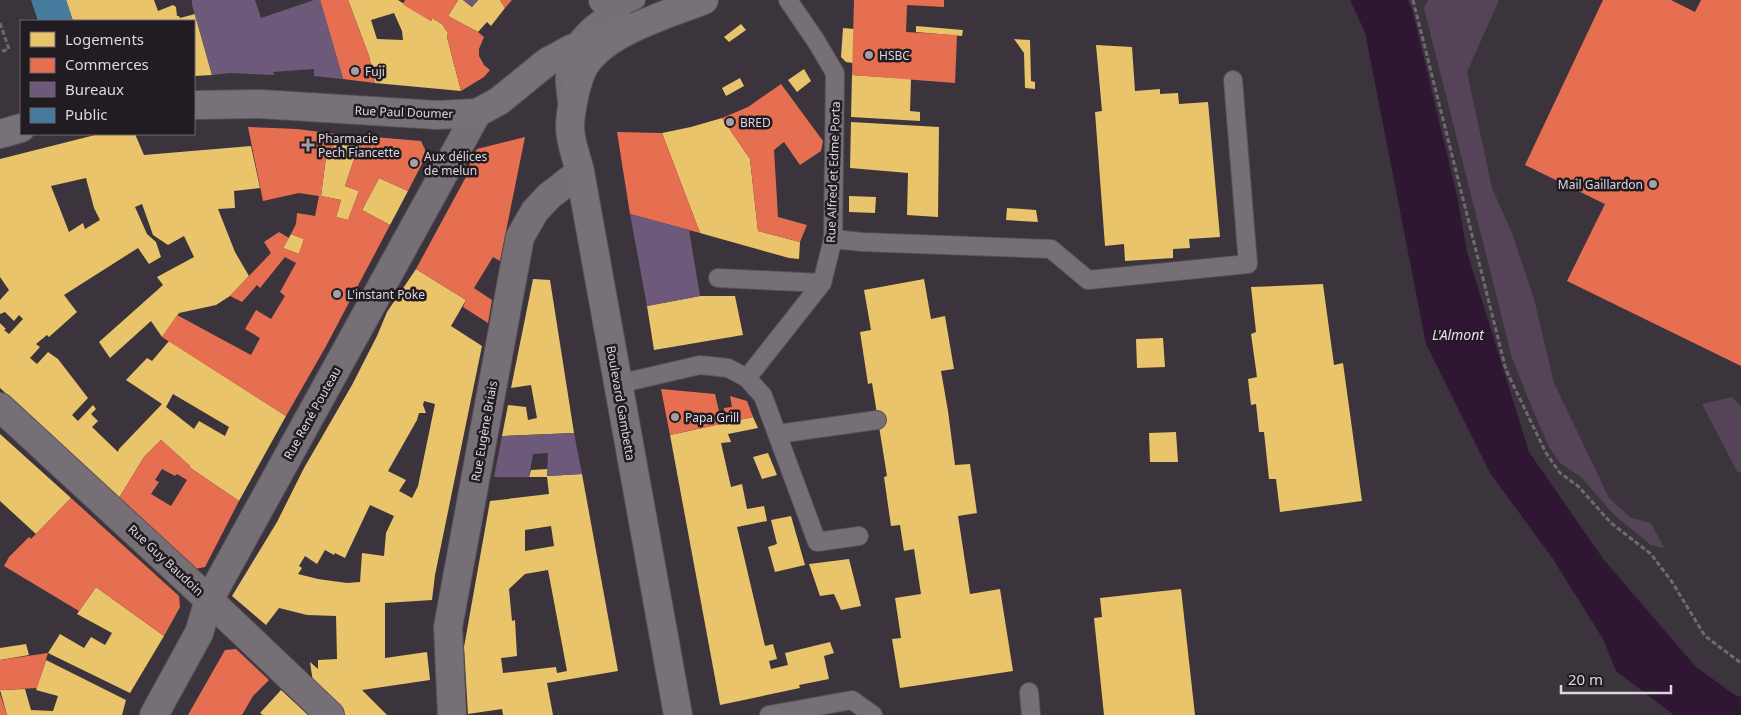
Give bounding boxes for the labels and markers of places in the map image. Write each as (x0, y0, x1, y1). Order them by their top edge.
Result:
place label: HSBC (879, 47, 910, 64)
marker: HSBC (863, 49, 875, 61)
place label: Fuji (365, 63, 385, 80)
marker: Fuji (349, 65, 361, 77)
place label: BRED (740, 114, 771, 131)
marker: BRED (724, 116, 736, 128)
place label: Pharmacie Pech Fiancette (318, 130, 400, 161)
marker: Pharmacie Pech Fiancette (302, 139, 314, 151)
place label: Aux délices de melun (424, 148, 487, 179)
marker: Aux délices de melun (408, 157, 420, 169)
place label: Mail Gaillardon (1558, 176, 1643, 193)
marker: Mail Gaillardon (1647, 178, 1659, 190)
place label: L'instant Poke (347, 286, 425, 303)
marker: L'instant Poke (331, 288, 343, 300)
place label: Papa Grill (685, 409, 739, 426)
marker: Papa Grill (669, 411, 681, 423)

